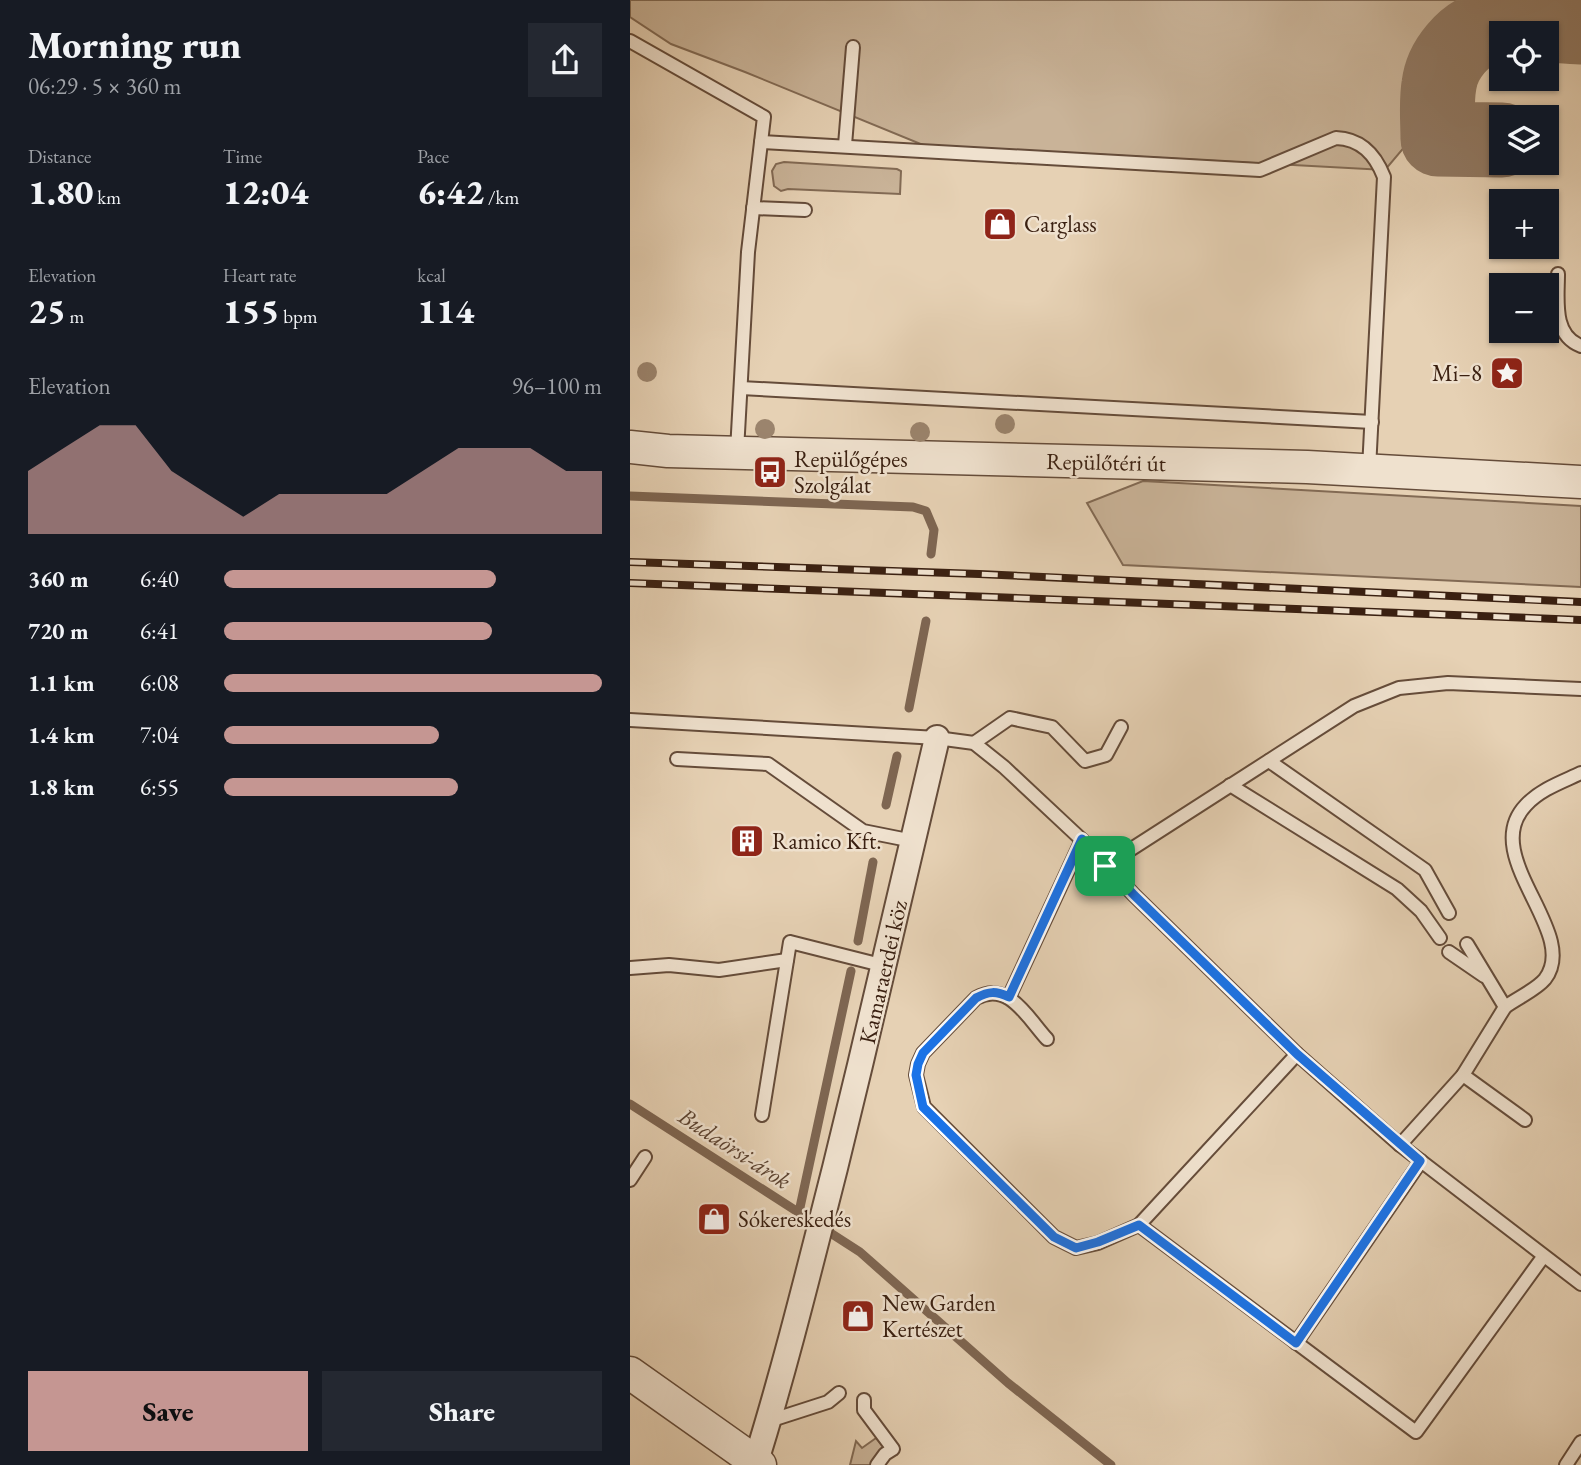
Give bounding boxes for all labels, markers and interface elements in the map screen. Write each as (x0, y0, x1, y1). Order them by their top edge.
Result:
text: Morning run (28, 20, 241, 69)
map controls (1489, 21, 1559, 343)
button: locate (1489, 21, 1559, 91)
button: share (528, 23, 602, 97)
text: 06:29 · 5 × 360 m (28, 71, 181, 101)
button: layers (1489, 105, 1559, 175)
text: Distance (28, 144, 91, 169)
text: Time (223, 144, 262, 169)
text: Pace (417, 144, 449, 169)
text: 1.80 (28, 169, 94, 214)
text: 12:04 (223, 169, 308, 214)
text: 6:42 (417, 169, 484, 214)
text: km (94, 185, 121, 210)
text: /km (484, 185, 519, 210)
button: + (1489, 189, 1559, 259)
shop icon: Carglass (981, 205, 1019, 243)
place label: Carglass (1024, 209, 1097, 239)
text: Elevation (28, 263, 96, 288)
text: Heart rate (223, 263, 296, 288)
text: kcal (417, 263, 446, 288)
button: − (1489, 273, 1559, 343)
text: 25 (28, 288, 66, 333)
text: 155 (223, 288, 279, 333)
text: 114 (417, 288, 474, 333)
text: m (66, 304, 84, 329)
text: bpm (279, 304, 318, 329)
place icon: Mi–8 (1488, 354, 1526, 392)
place label: Mi–8 (1432, 358, 1482, 388)
text: Elevation (28, 371, 111, 401)
text: 96–100 m (512, 371, 602, 401)
place label: Repülőgépes Szolgálat (794, 444, 908, 500)
street label: Repülőtéri út (1046, 446, 1167, 478)
bus stop icon: Repülőgépes Szolgálat (751, 453, 789, 491)
text: 360 m (28, 564, 89, 594)
text: 6:40 (140, 564, 179, 594)
text: 720 m (28, 616, 89, 646)
text: 6:41 (140, 616, 179, 646)
text: 1.1 km (28, 668, 95, 698)
text: 6:08 (140, 668, 179, 698)
text: 1.4 km (28, 720, 95, 750)
text: 7:04 (140, 720, 179, 750)
text: 1.8 km (28, 772, 95, 802)
text: 6:55 (140, 772, 179, 802)
building icon: Ramico Kft. (728, 822, 766, 860)
place label: Ramico Kft. (772, 826, 881, 856)
pin (1075, 836, 1135, 896)
icon: arrive (1086, 847, 1124, 885)
street label: Kamaraerdei köz (852, 897, 914, 1047)
water label: Budaörsi-árok (672, 1100, 797, 1196)
shop icon: Sókereskedés (695, 1200, 733, 1238)
place label: Sókereskedés (738, 1204, 851, 1234)
place label: New Garden Kertészet (882, 1288, 996, 1344)
shop icon: New Garden Kertészet (839, 1297, 877, 1335)
button: Save (28, 1371, 308, 1451)
button: Share (322, 1371, 602, 1451)

